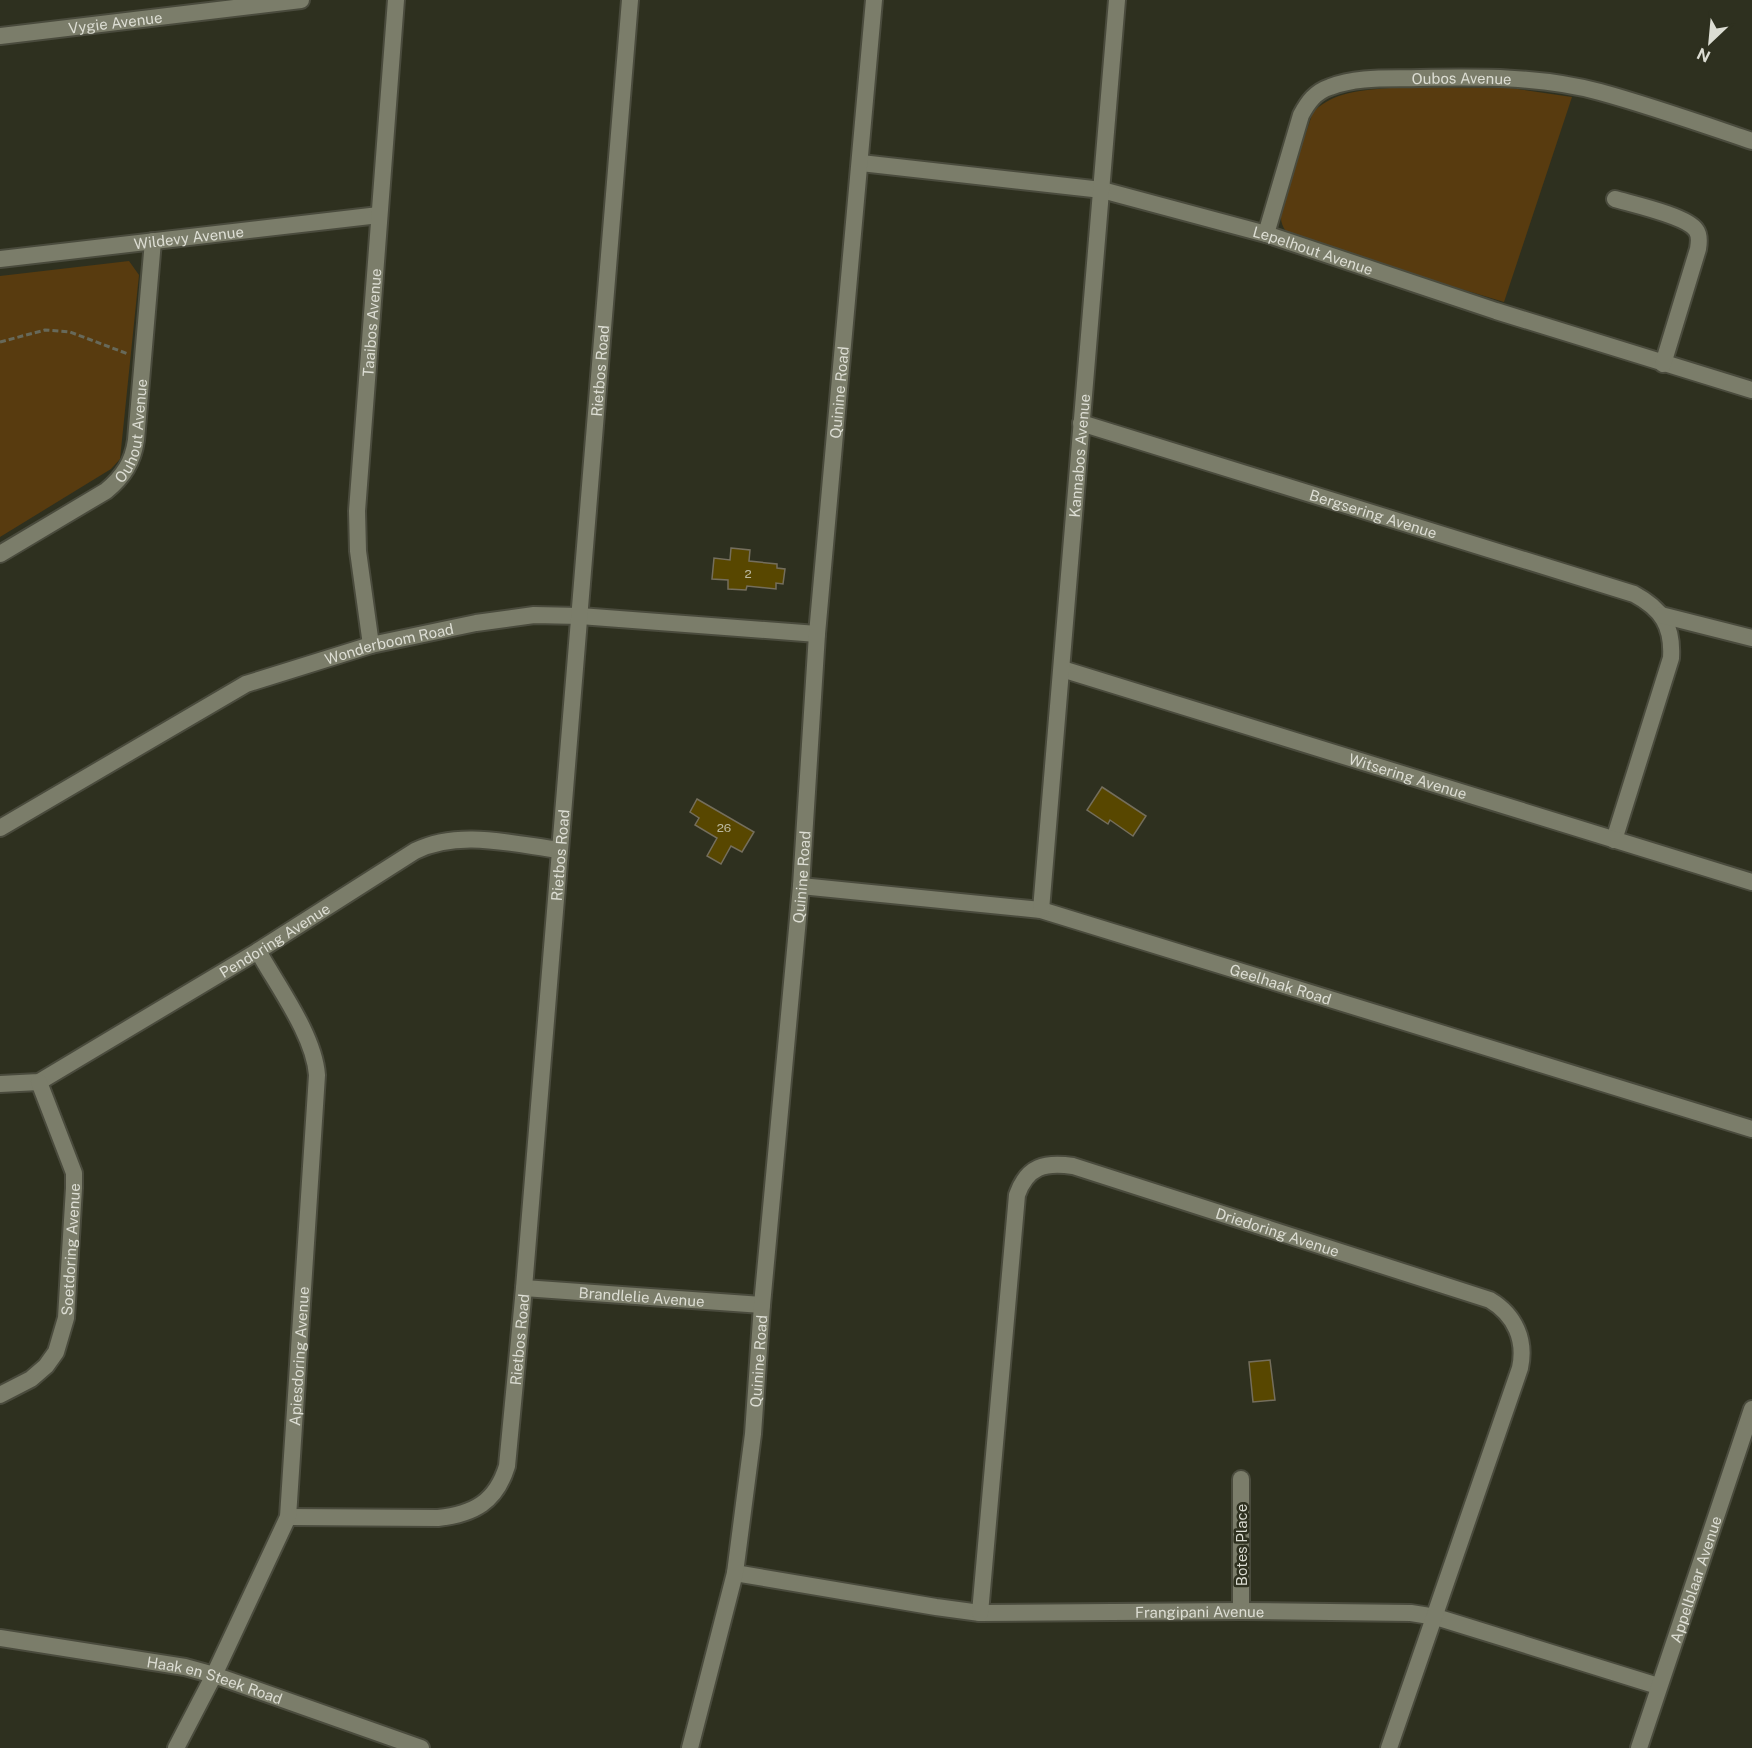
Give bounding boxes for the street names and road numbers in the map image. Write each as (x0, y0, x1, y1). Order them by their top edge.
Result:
street label: Vygie Avenue (67, 8, 163, 36)
street label: Oubos Avenue (1411, 69, 1512, 87)
street label: Wildevy Avenue (133, 222, 245, 252)
street label: Lepelhout Avenue (1251, 222, 1375, 278)
street label: Taaibos Avenue (359, 268, 384, 377)
street label: Rietbos Road (587, 324, 612, 417)
street label: Quinine Road (826, 346, 851, 439)
street label: Ouhout Avenue (111, 378, 150, 486)
street label: Kannabos Avenue (1065, 393, 1093, 518)
street label: Bergsering Avenue (1308, 486, 1439, 541)
street label: Wonderboom Road (323, 619, 455, 667)
street label: Witsering Avenue (1347, 750, 1469, 802)
street label: Rietbos Road (547, 809, 572, 902)
street label: Quinine Road (789, 830, 813, 924)
street label: Pendoring Avenue (216, 899, 333, 981)
street label: Geelhaak Road (1228, 960, 1334, 1007)
street label: Soetdoring Avenue (58, 1183, 83, 1316)
street label: Driedoring Avenue (1214, 1204, 1342, 1260)
street label: Brandlelie Avenue (578, 1283, 705, 1309)
street label: Apiesdoring Avenue (286, 1286, 312, 1426)
street label: Rietbos Road (506, 1293, 532, 1386)
street label: Quinine Road (746, 1314, 770, 1408)
street label: Botes Place (1233, 1504, 1250, 1586)
street label: Appelblaar Avenue (1666, 1514, 1724, 1645)
street label: Frangipani Avenue (1135, 1602, 1265, 1620)
street label: Haak en Steek Road (146, 1653, 285, 1707)

